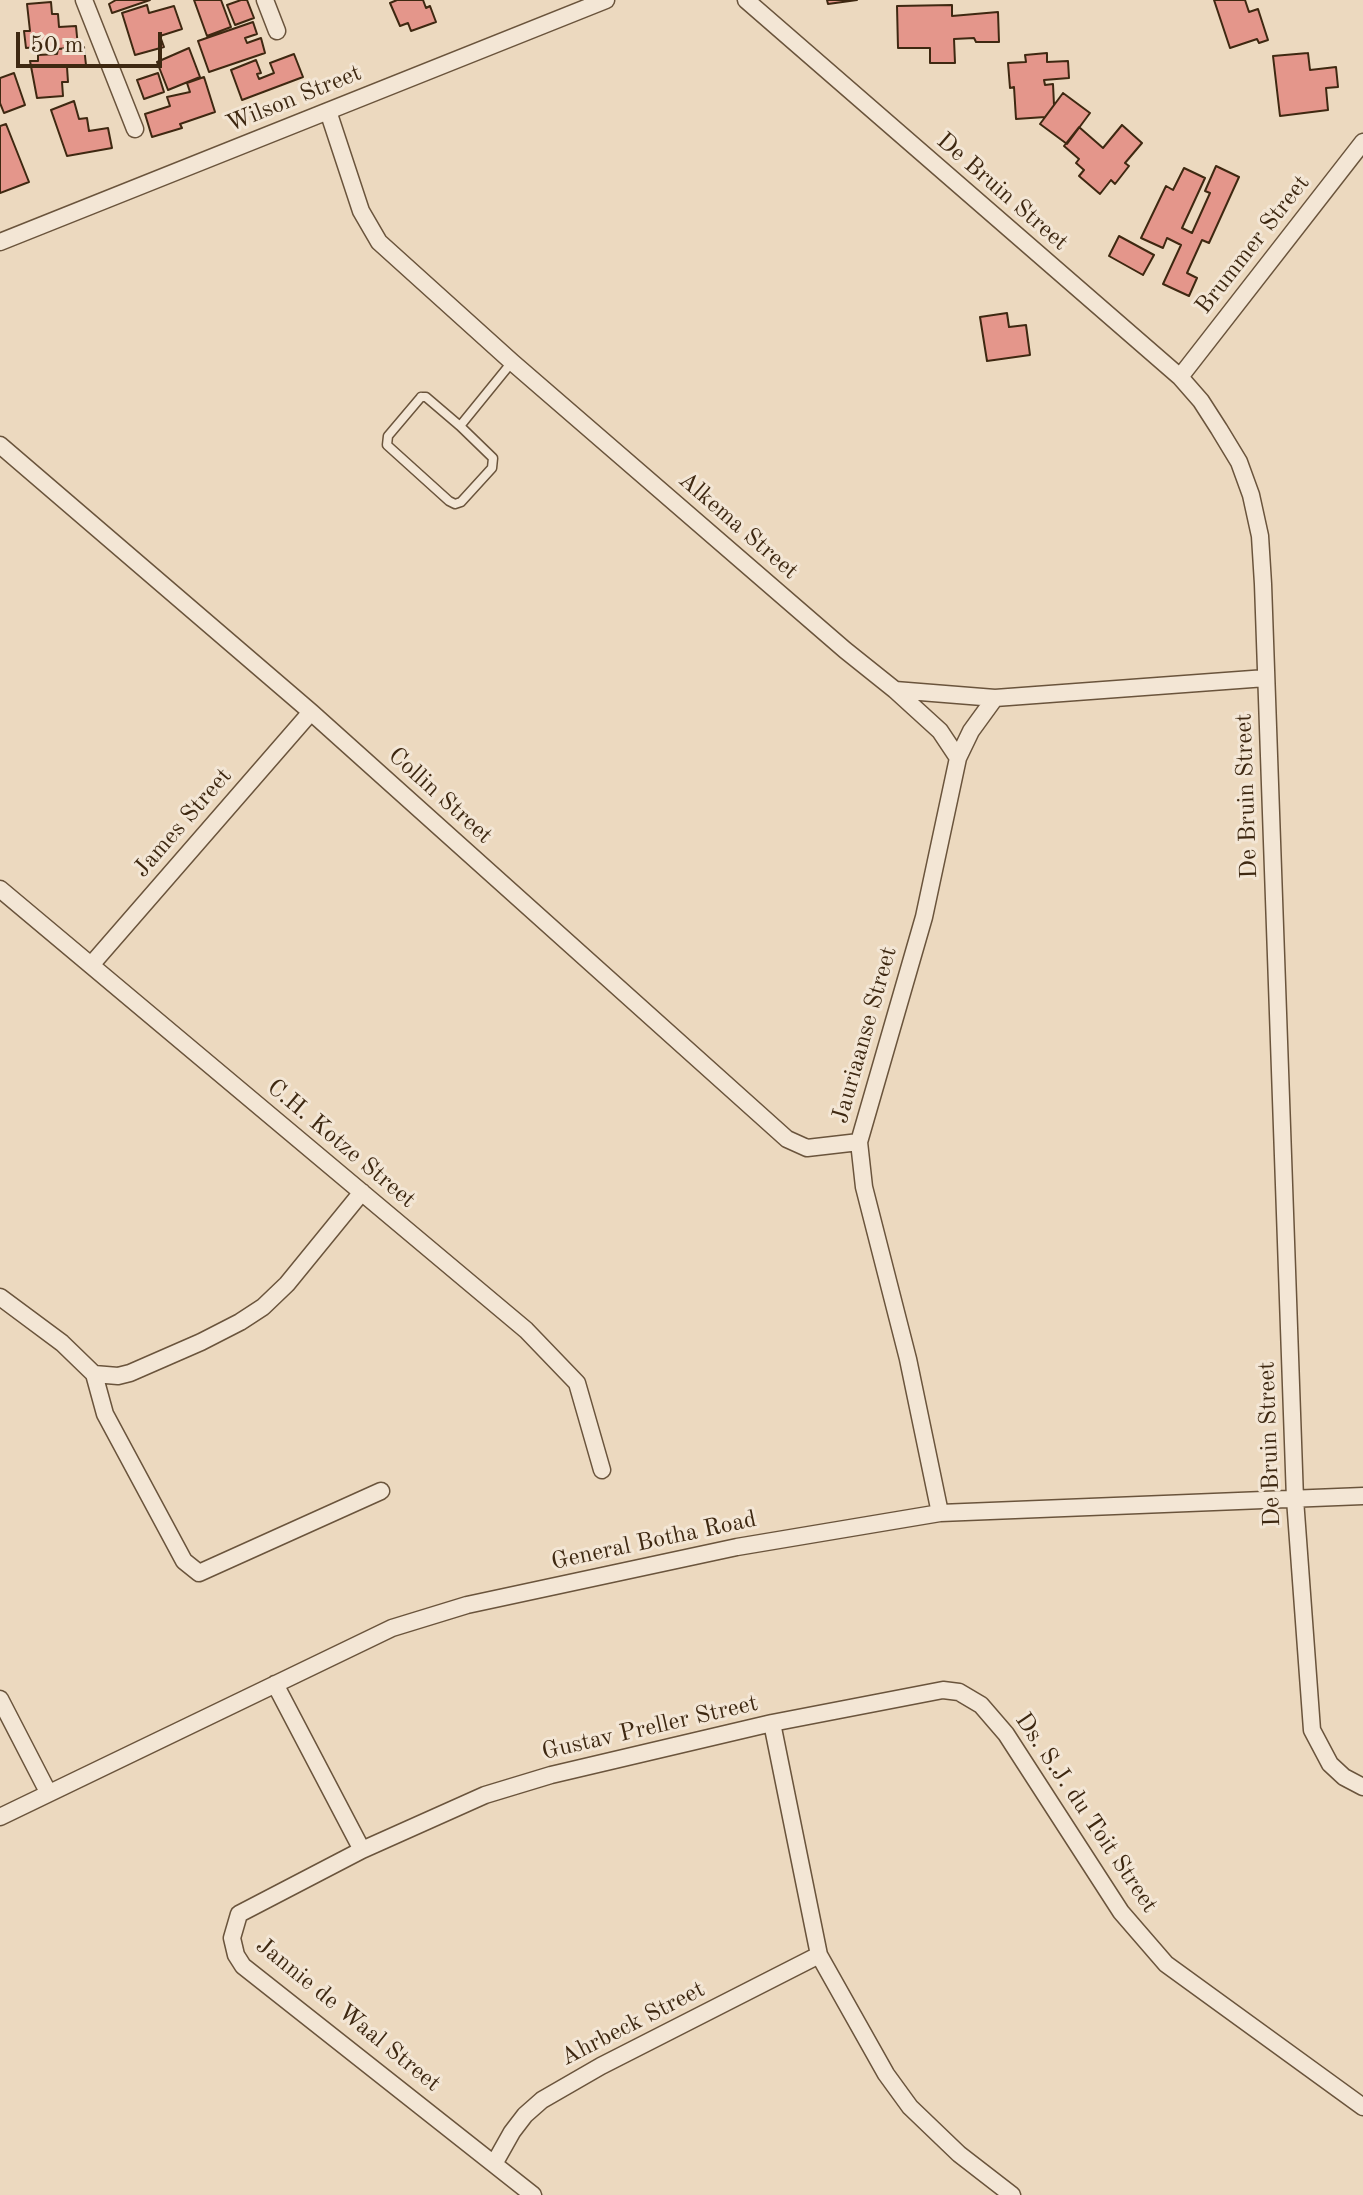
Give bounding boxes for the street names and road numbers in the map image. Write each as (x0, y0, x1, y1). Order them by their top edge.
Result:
street label: Wilson Street (222, 59, 366, 139)
street label: De Bruin Street (930, 127, 1074, 257)
street label: Brummer Street (1190, 170, 1316, 320)
street label: Alkema Street (672, 466, 804, 586)
street label: De Bruin Street (1230, 713, 1264, 879)
street label: Collin Street (382, 742, 498, 850)
street label: James Street (128, 762, 238, 884)
street label: Jauriaanse Street (826, 943, 904, 1127)
street label: C.H. Kotze Street (261, 1073, 421, 1215)
street label: De Bruin Street (1253, 1361, 1287, 1527)
street label: General Botha Road (549, 1505, 759, 1577)
street label: Gustav Preller Street (539, 1689, 761, 1767)
street label: Ds. S.J. du Toit Street (1008, 1707, 1164, 1919)
street label: Jannie de Waal Street (250, 1932, 446, 2098)
street label: Ahrbeck Street (556, 1975, 710, 2073)

